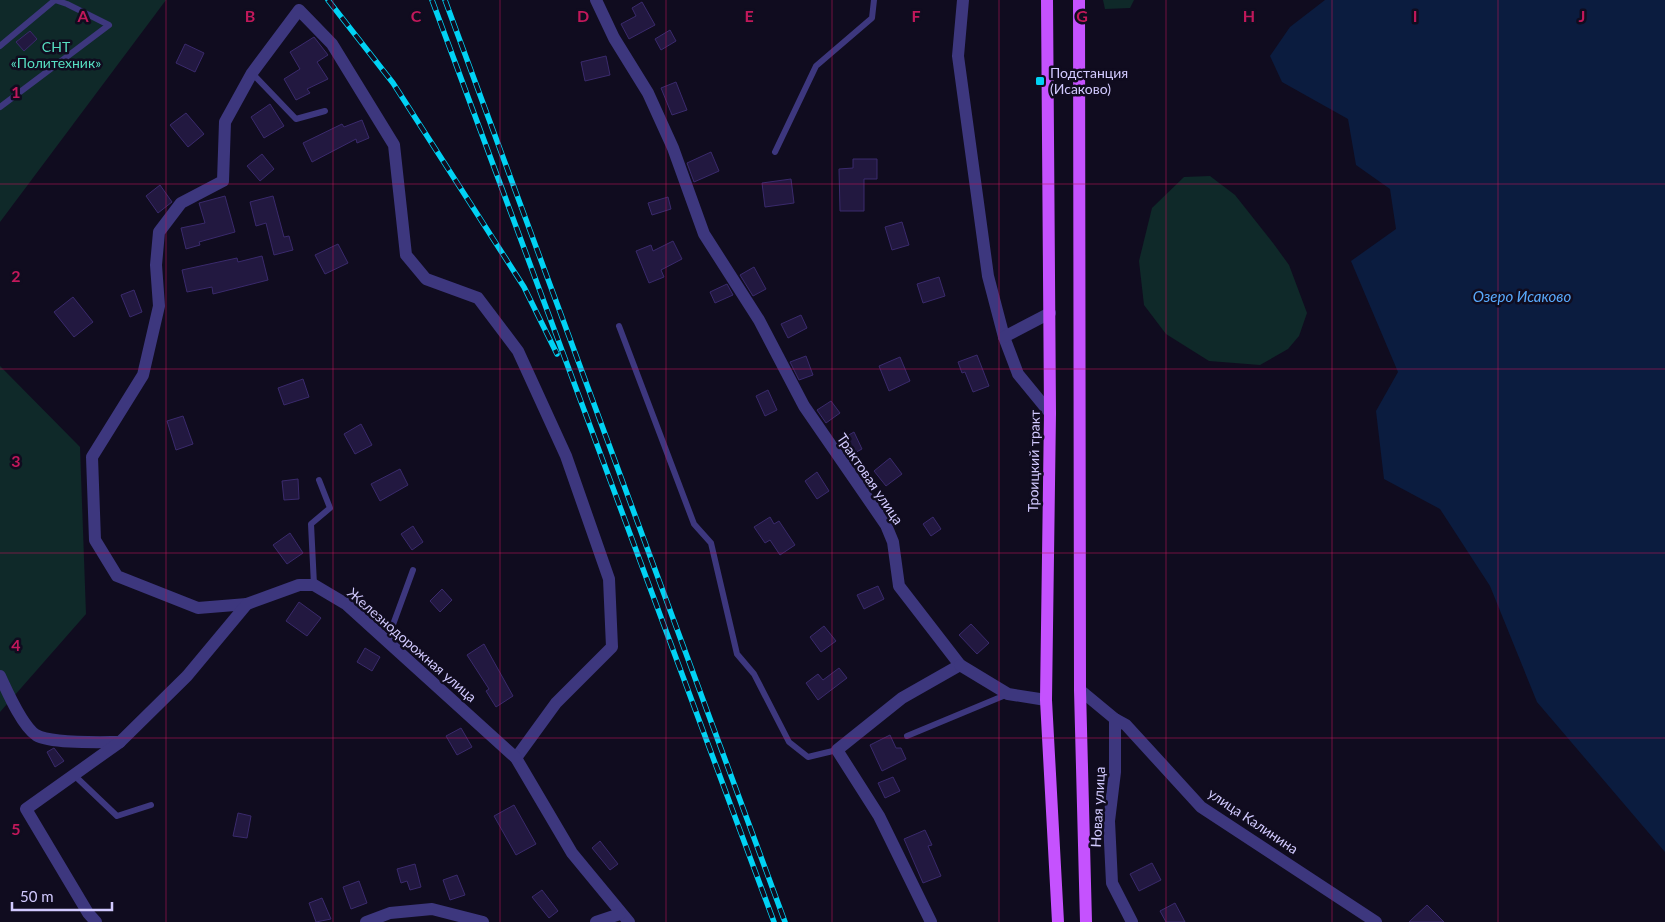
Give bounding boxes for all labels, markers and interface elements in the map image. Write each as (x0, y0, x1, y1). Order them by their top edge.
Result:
text: A (76, 6, 89, 25)
text: B (245, 6, 255, 25)
text: C (411, 6, 422, 25)
text: D (577, 6, 589, 25)
text: E (744, 6, 754, 25)
text: F (911, 6, 921, 25)
text: G (1076, 6, 1088, 25)
text: H (1243, 6, 1255, 25)
text: I (1413, 6, 1417, 25)
text: J (1579, 6, 1585, 25)
park label: СНТ «Политехник» (11, 38, 101, 71)
place label: Подстанция (Исаково) (1050, 64, 1128, 97)
marker: Подстанция (Исаково) (1034, 75, 1046, 87)
text: 1 (11, 82, 21, 101)
text: 2 (11, 266, 21, 285)
water label: Озеро Исаково (1473, 287, 1571, 305)
street label: Троицкий тракт (1024, 410, 1043, 512)
street label: Трактовая улица (834, 430, 907, 527)
text: 3 (11, 451, 21, 470)
street label: Железнодорожная улица (344, 584, 480, 705)
text: 4 (11, 635, 21, 654)
street label: Новая улица (1087, 766, 1108, 848)
street label: улица Калинина (1205, 784, 1302, 857)
text: 5 (11, 819, 21, 838)
scale bar (12, 880, 112, 912)
text: 50 m (20, 887, 54, 905)

